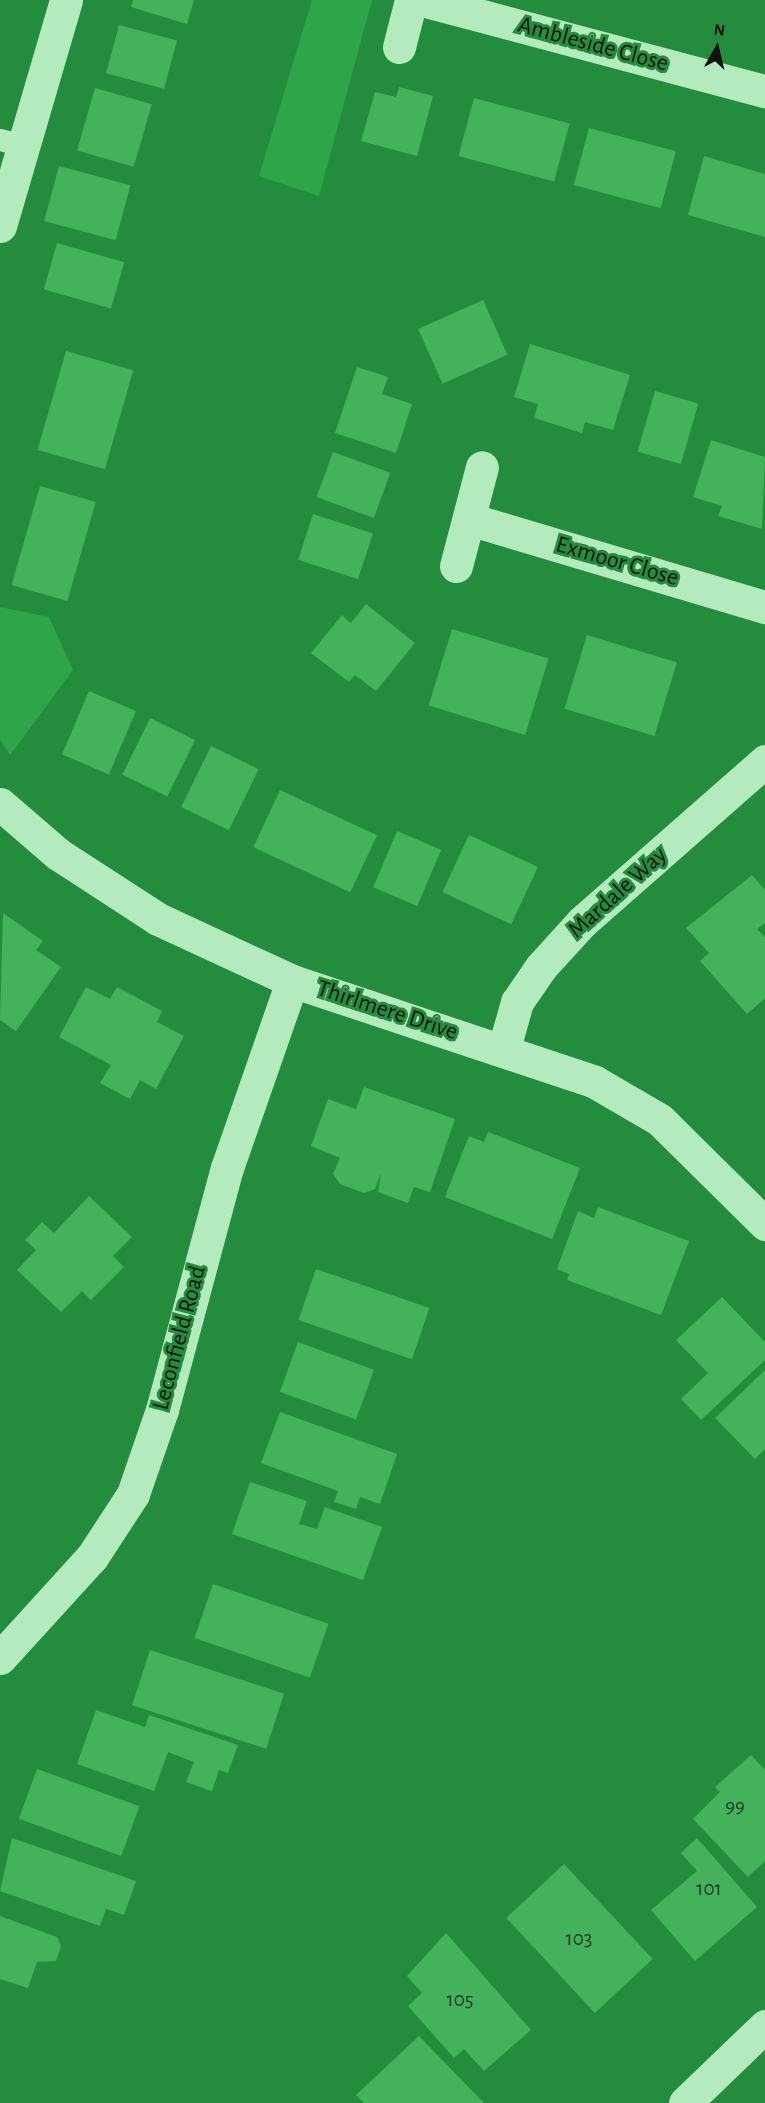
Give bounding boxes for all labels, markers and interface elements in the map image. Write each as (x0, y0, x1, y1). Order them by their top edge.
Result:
street label: Ambleside Close (515, 11, 671, 79)
north arrow (687, 18, 747, 78)
text: N (713, 21, 726, 39)
street label: Exmoor Close (552, 531, 682, 593)
street label: Mardale Way (563, 841, 673, 945)
street label: Thirlmere Drive (313, 975, 461, 1047)
street label: Leconfield Road (147, 1263, 213, 1413)
house number: 99 (725, 1793, 745, 1819)
house number: 101 (696, 1876, 722, 1902)
house number: 103 (566, 1926, 592, 1952)
house number: 105 (446, 1987, 474, 2013)

